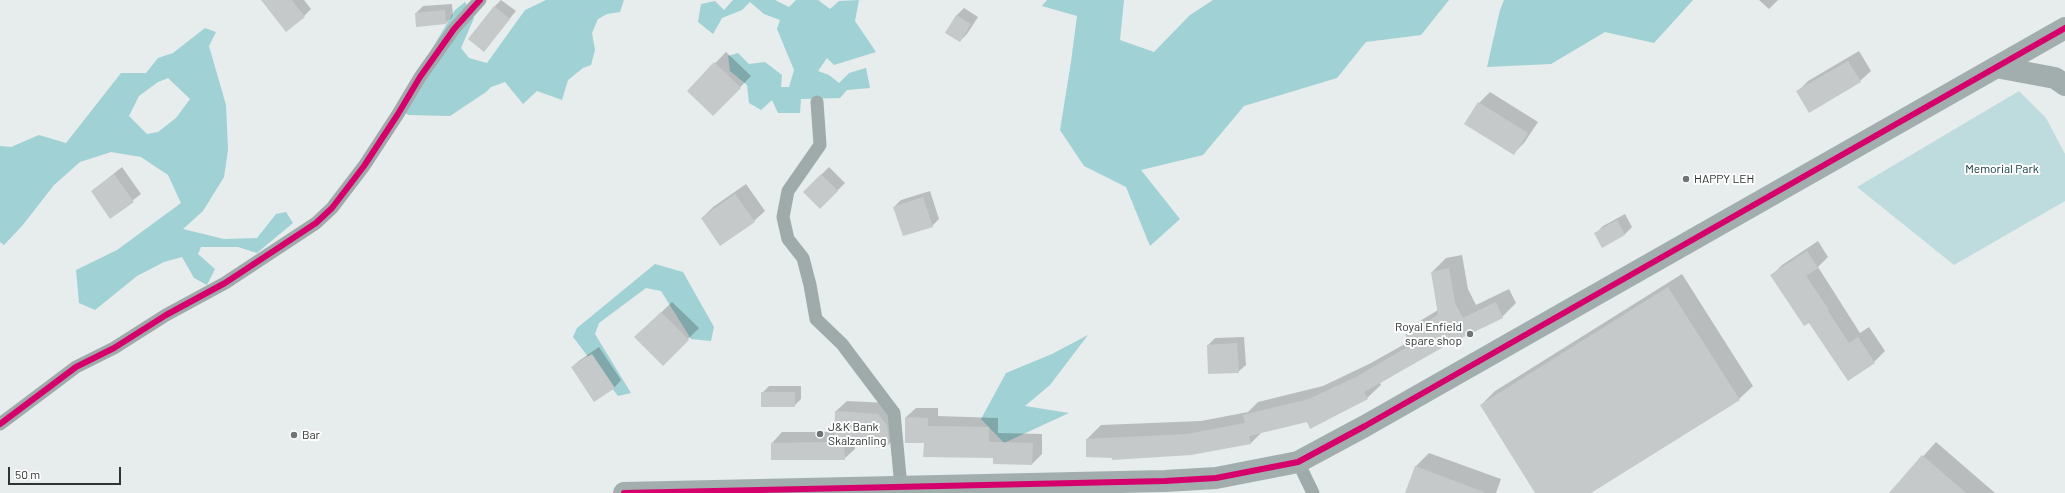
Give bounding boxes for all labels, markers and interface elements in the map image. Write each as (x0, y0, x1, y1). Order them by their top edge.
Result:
park label: Memorial Park (1965, 162, 2039, 176)
place label: HAPPY LEH (1694, 172, 1754, 186)
marker: HAPPY LEH (1681, 174, 1691, 184)
place label: Royal Enfield spare shop (1395, 320, 1462, 348)
marker: Royal Enfield spare shop (1465, 329, 1475, 339)
place label: J&K Bank Skalzanling (828, 420, 886, 448)
place label: Bar (302, 428, 320, 442)
marker: J&K Bank Skalzanling (815, 429, 825, 439)
marker: Bar (289, 430, 299, 440)
scale bar (10, 459, 123, 485)
text: 50 m (15, 467, 40, 481)

